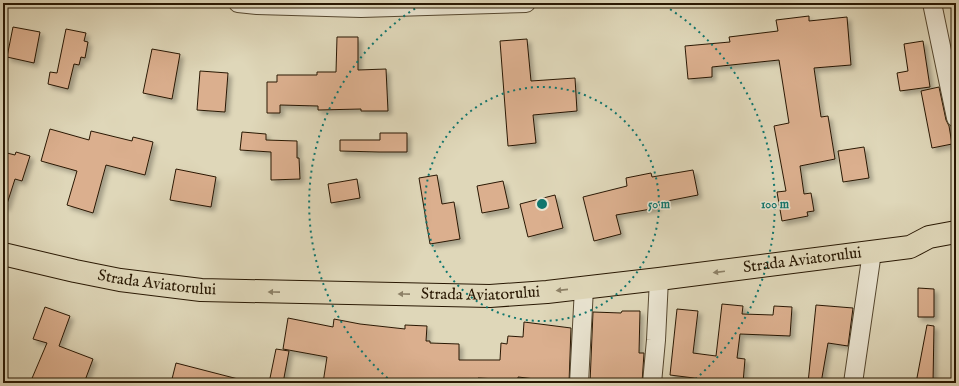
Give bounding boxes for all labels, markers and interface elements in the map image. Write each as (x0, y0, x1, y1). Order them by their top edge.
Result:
centre of rings (535, 197, 549, 211)
text: 50 m (648, 197, 671, 212)
text: 100 m (761, 197, 790, 212)
street label: Strada Aviatorului (742, 243, 863, 278)
street label: Strada Aviatorului (96, 266, 216, 300)
one-way arrow (713, 269, 725, 275)
street label: Strada Aviatorului (421, 283, 541, 306)
one-way arrow (556, 287, 568, 294)
one-way arrow (267, 289, 280, 295)
one-way arrow (397, 291, 410, 297)

